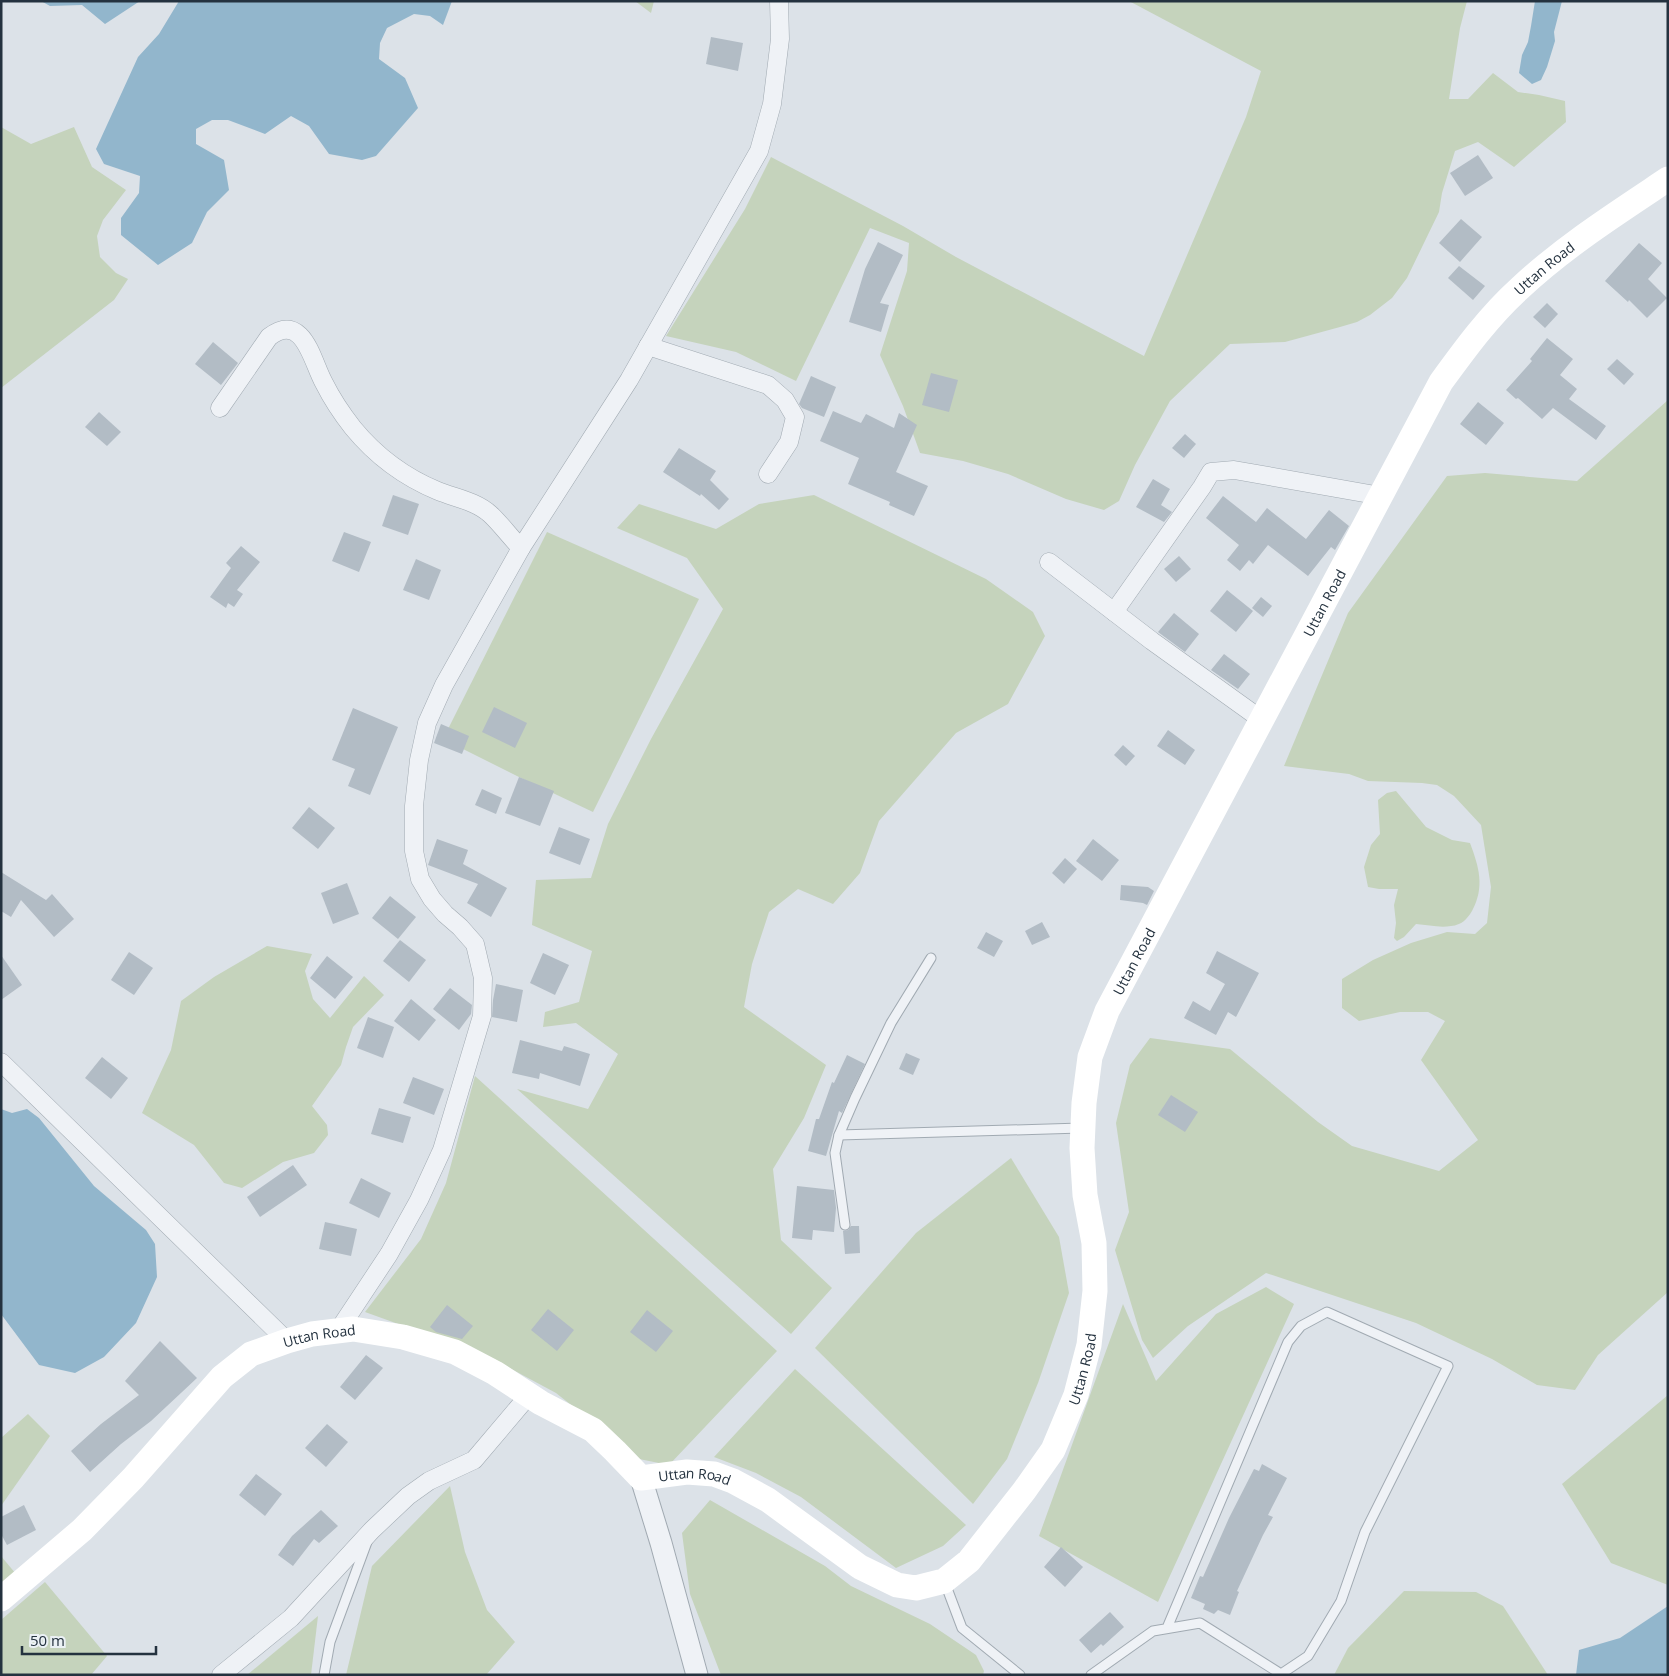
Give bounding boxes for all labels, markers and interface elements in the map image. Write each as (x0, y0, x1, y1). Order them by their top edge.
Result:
street label: Uttan Road (1509, 237, 1578, 299)
street label: Uttan Road (1298, 566, 1350, 640)
street label: Uttan Road (1108, 924, 1159, 998)
street label: Uttan Road (281, 1319, 357, 1351)
street label: Uttan Road (1063, 1332, 1100, 1408)
street label: Uttan Road (657, 1462, 734, 1489)
scale bar (22, 1624, 156, 1656)
text: 50 m (30, 1630, 65, 1650)

